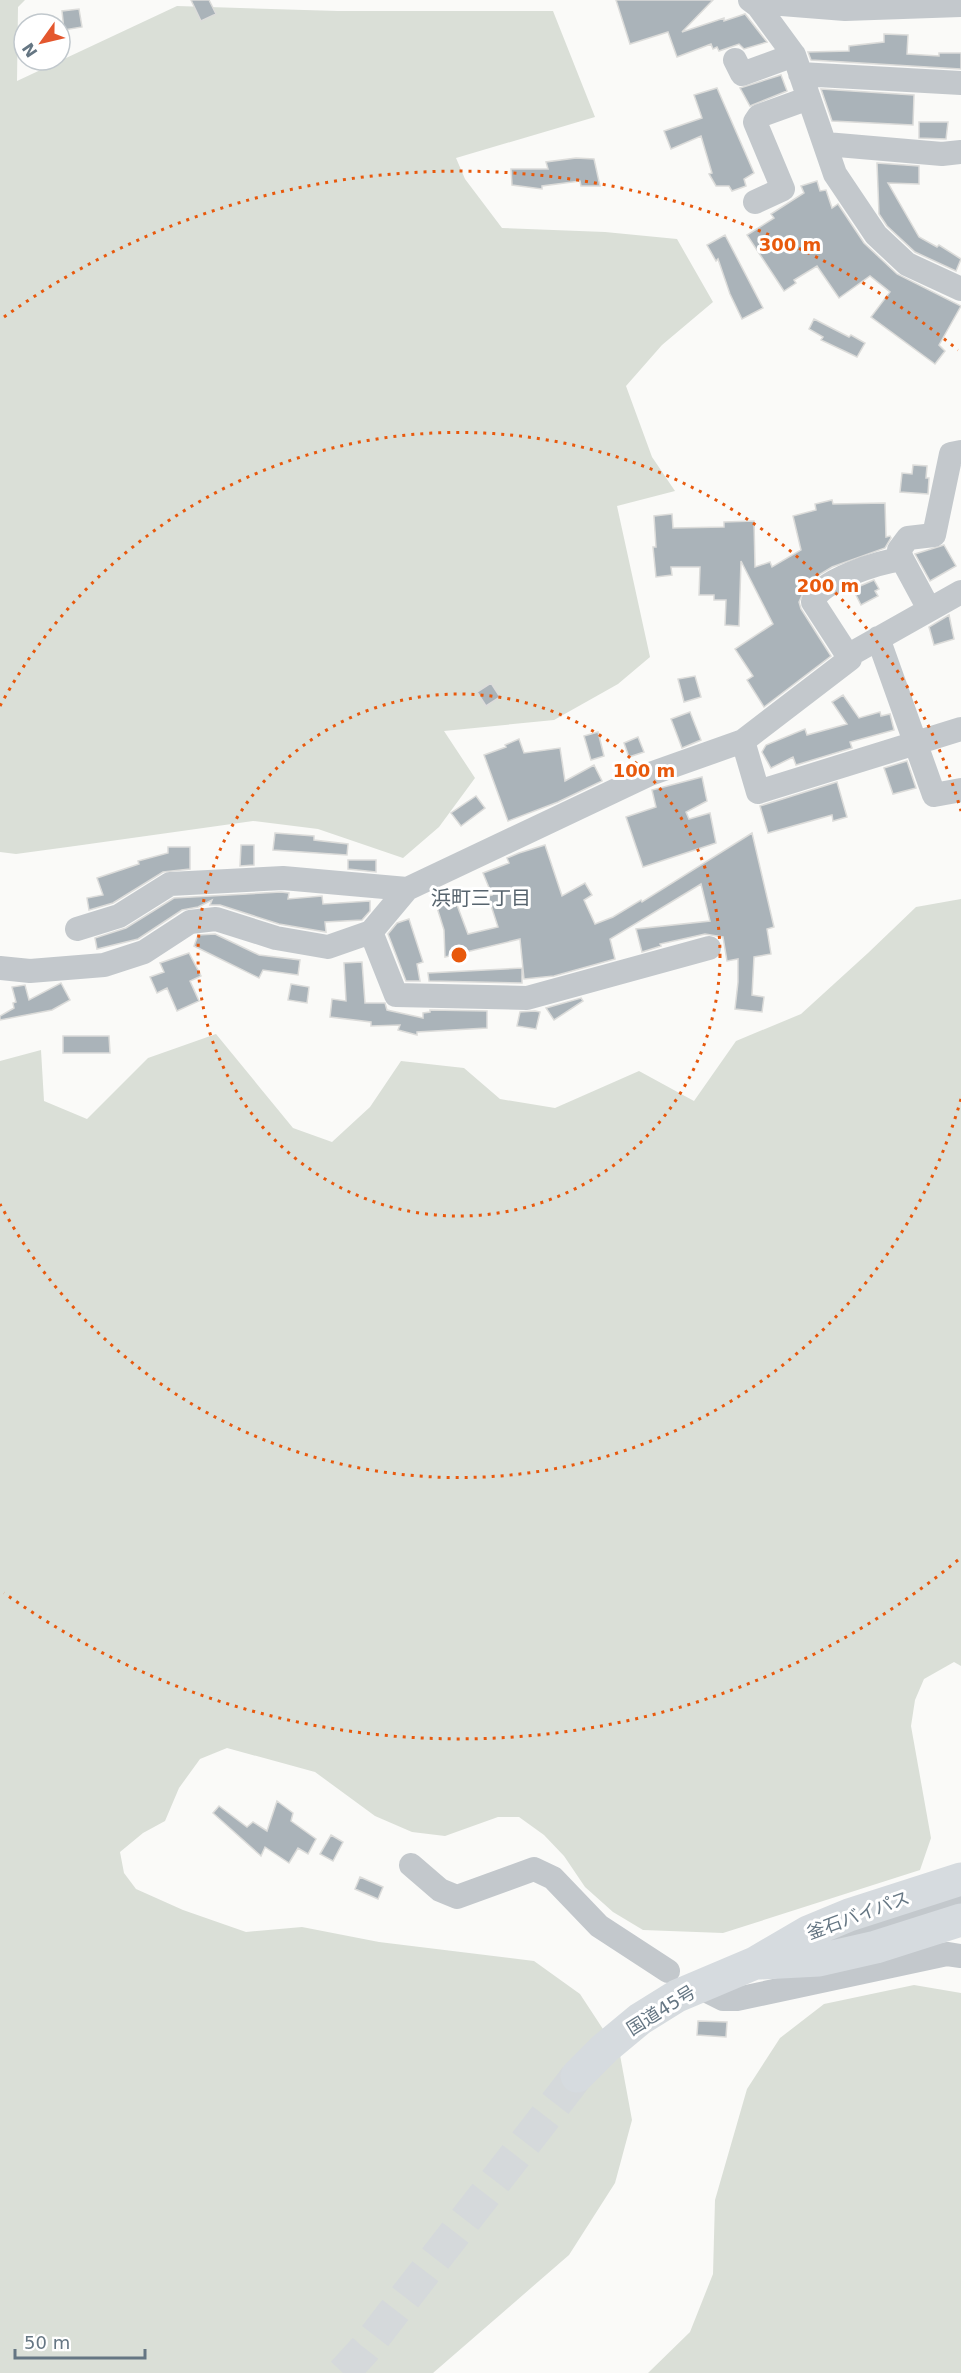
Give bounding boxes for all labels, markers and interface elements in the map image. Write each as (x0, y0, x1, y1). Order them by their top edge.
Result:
north arrow (12, 12, 72, 72)
text: N (18, 39, 42, 61)
text: 300 m (759, 234, 821, 255)
text: 200 m (797, 575, 859, 596)
text: 100 m (613, 760, 675, 781)
district label: 浜町三丁目 (431, 886, 531, 910)
centre of rings (449, 945, 469, 965)
street label: 釜石バイパス (804, 1887, 912, 1943)
street label: 国道45号 (623, 1981, 699, 2039)
scale bar (15, 2322, 146, 2360)
text: 50 m (24, 2332, 70, 2353)

